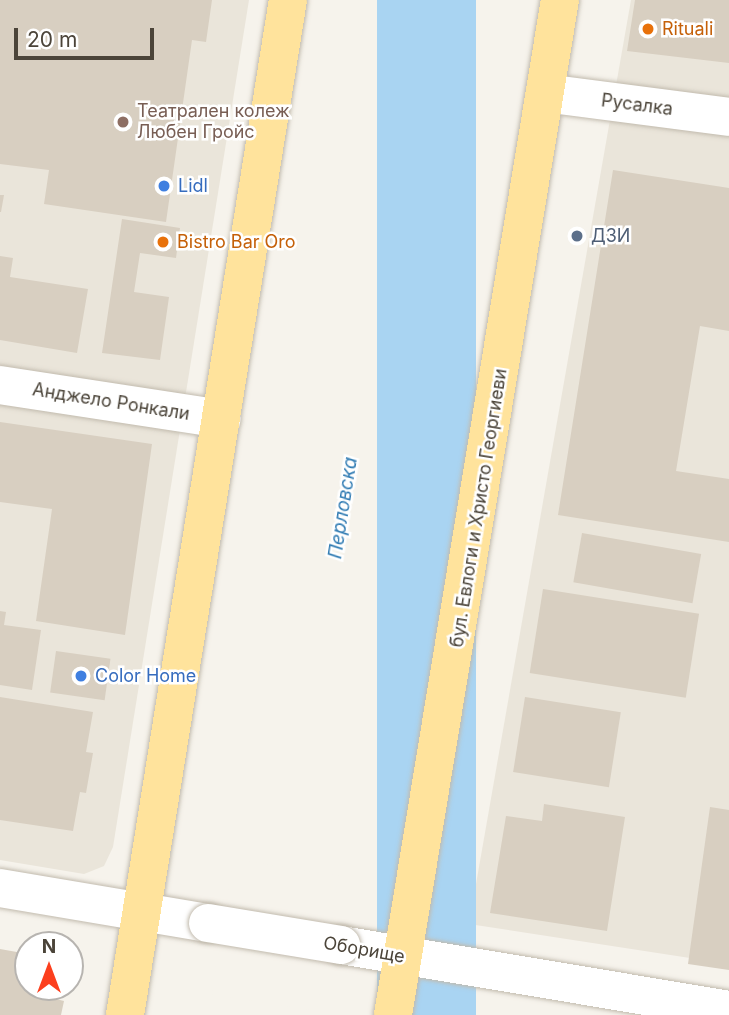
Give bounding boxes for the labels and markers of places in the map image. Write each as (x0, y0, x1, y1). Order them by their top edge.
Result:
place label: Rituali (662, 18, 713, 40)
marker: Rituali (640, 21, 656, 37)
place label: Театрален колеж Любен Гройс (137, 101, 290, 144)
marker: Театрален колеж Любен Гройс (115, 114, 131, 130)
place label: Lidl (178, 175, 208, 197)
marker: Lidl (156, 178, 172, 194)
place label: ДЗИ (591, 225, 630, 247)
marker: ДЗИ (569, 228, 585, 244)
place label: Bistro Bar Oro (177, 231, 296, 253)
marker: Bistro Bar Oro (155, 234, 171, 250)
place label: Color Home (95, 665, 196, 687)
marker: Color Home (73, 668, 89, 684)

